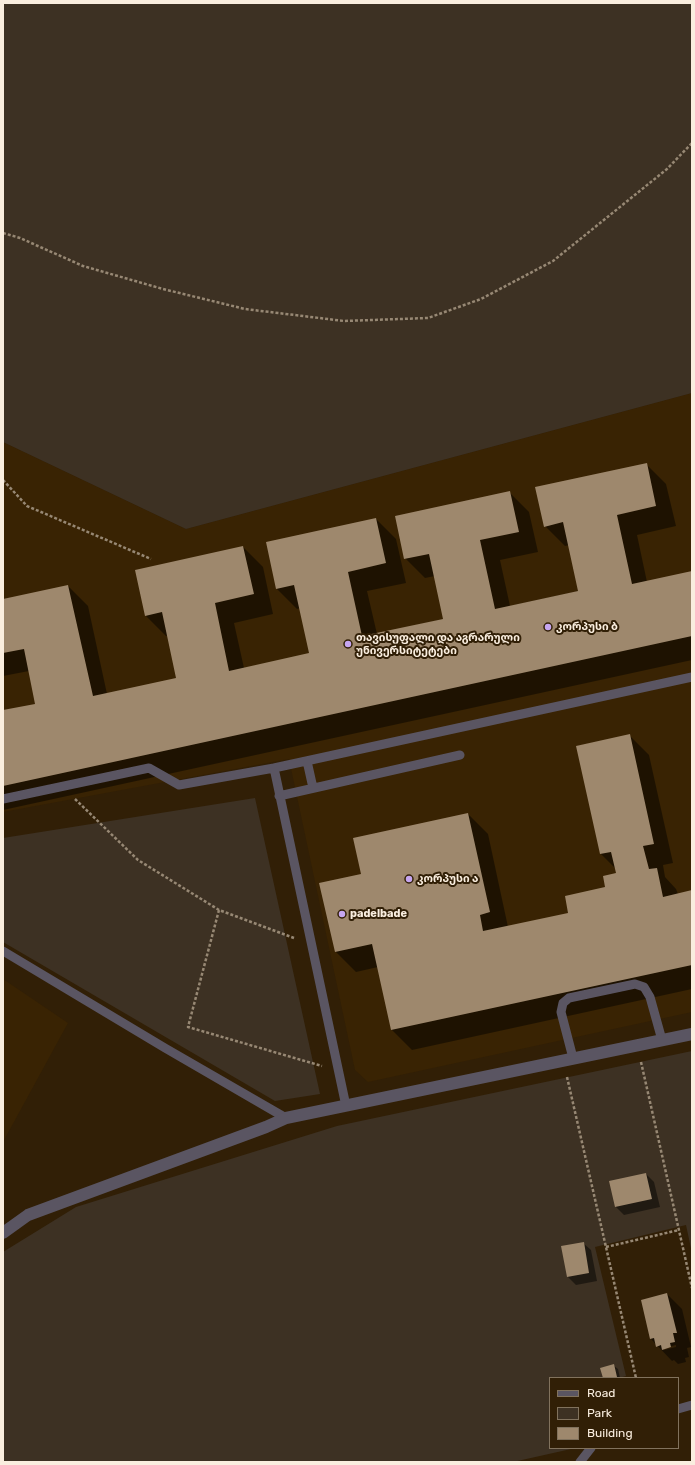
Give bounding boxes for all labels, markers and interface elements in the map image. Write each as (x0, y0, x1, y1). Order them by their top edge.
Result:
place label: კორპუსი ბ (556, 620, 618, 634)
marker: კორპუსი ბ (543, 622, 553, 632)
place label: თავისუფალი და აგრარული უნივერსიტეტები (356, 631, 520, 657)
marker: თავისუფალი და აგრარული უნივერსიტეტები (343, 639, 353, 649)
place label: კორპუსი ა (417, 872, 478, 886)
marker: კორპუსი ა (404, 874, 414, 884)
place label: padelbade (350, 907, 407, 921)
marker: padelbade (337, 909, 347, 919)
legend (549, 1377, 679, 1449)
text: Road (587, 1386, 615, 1400)
text: Park (587, 1406, 612, 1420)
text: Building (587, 1426, 633, 1440)

